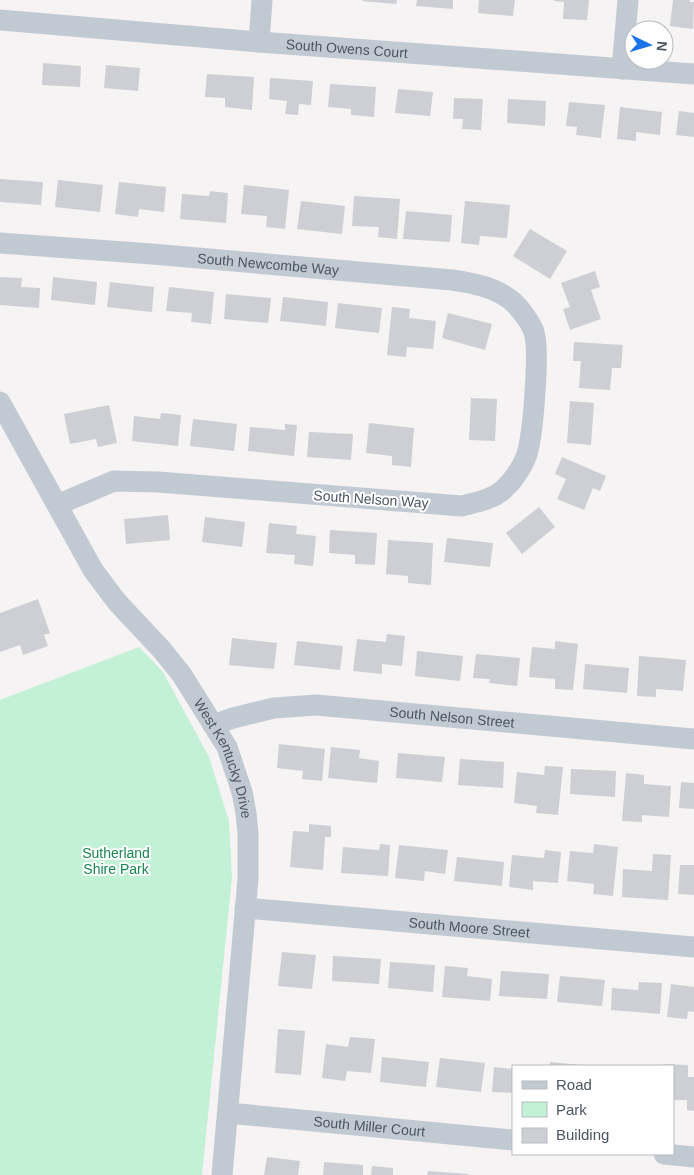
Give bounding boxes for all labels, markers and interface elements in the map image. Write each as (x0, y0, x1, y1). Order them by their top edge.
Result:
north arrow (624, 20, 674, 70)
street label: South Owens Court (285, 36, 409, 61)
text: N (654, 40, 670, 52)
street label: South Newcombe Way (197, 250, 340, 278)
street label: South Nelson Way (313, 487, 429, 511)
street label: West Kentucky Drive (191, 696, 255, 819)
street label: South Nelson Street (389, 704, 515, 731)
park label: Sutherland Shire Park (82, 845, 150, 877)
street label: South Moore Street (408, 914, 530, 941)
legend (512, 1065, 674, 1155)
text: Road (556, 1076, 592, 1093)
text: Park (556, 1101, 587, 1118)
street label: South Miller Court (313, 1113, 426, 1140)
text: Building (556, 1126, 609, 1143)

